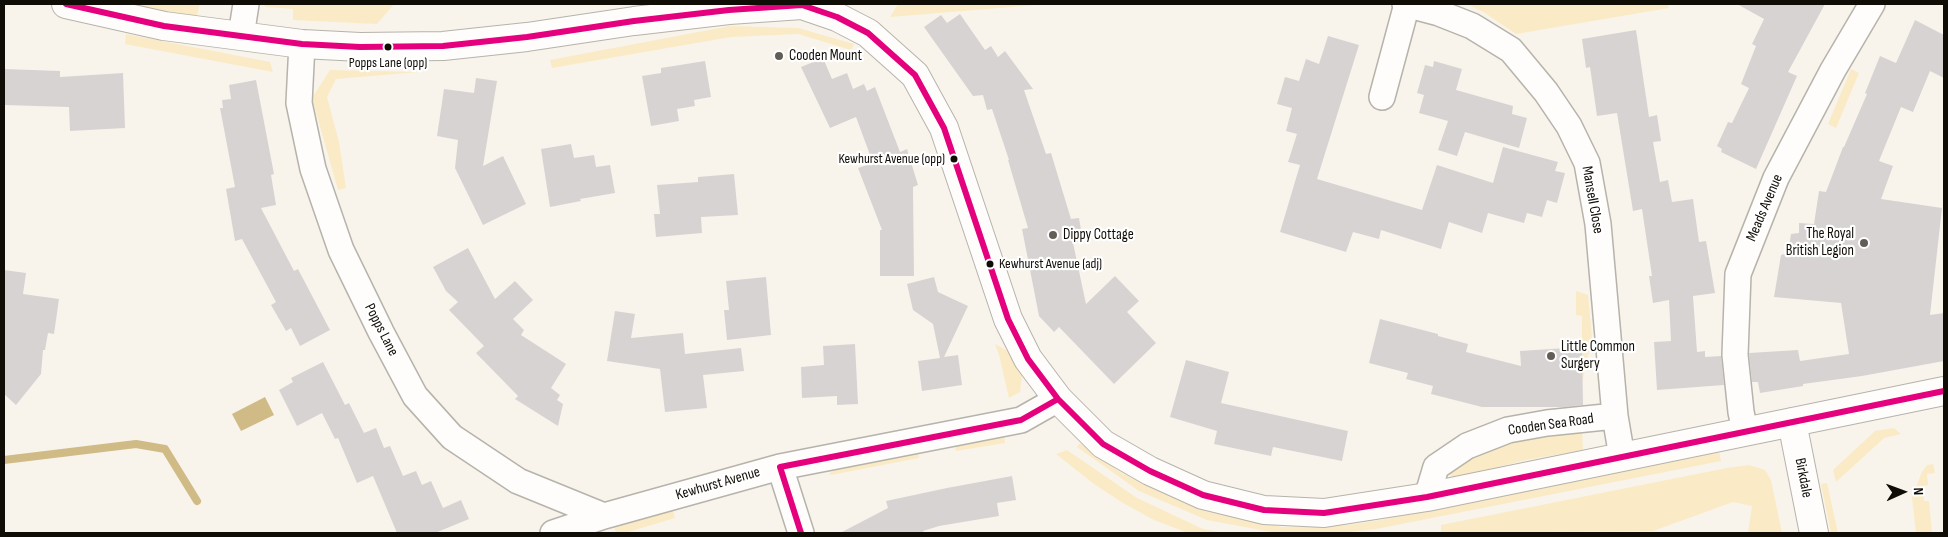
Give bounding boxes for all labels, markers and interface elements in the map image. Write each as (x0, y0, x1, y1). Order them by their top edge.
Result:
marker: Popps Lane (opp) (383, 42, 393, 52)
place label: Cooden Mount (789, 47, 862, 65)
marker: Cooden Mount (773, 50, 785, 62)
place label: Popps Lane (opp) (349, 55, 427, 71)
place label: Kewhurst Avenue (opp) (838, 151, 945, 167)
marker: Kewhurst Avenue (opp) (949, 154, 959, 164)
street label: Mansell Close (1577, 165, 1607, 235)
street label: Meads Avenue (1743, 172, 1787, 244)
place label: The Royal British Legion (1786, 225, 1854, 260)
place label: Dippy Cottage (1063, 226, 1134, 244)
marker: Dippy Cottage (1047, 229, 1059, 241)
marker: The Royal British Legion (1858, 237, 1870, 249)
place label: Kewhurst Avenue (adj) (999, 256, 1102, 272)
marker: Kewhurst Avenue (adj) (985, 259, 995, 269)
street label: Popps Lane (360, 301, 402, 359)
place label: Little Common Surgery (1561, 338, 1635, 373)
marker: Little Common Surgery (1545, 350, 1557, 362)
street label: Cooden Sea Road (1507, 410, 1595, 440)
street label: Birkdale (1790, 457, 1816, 499)
street label: Kewhurst Avenue (674, 463, 762, 505)
north arrow (1878, 467, 1928, 517)
text: N (1910, 487, 1927, 495)

